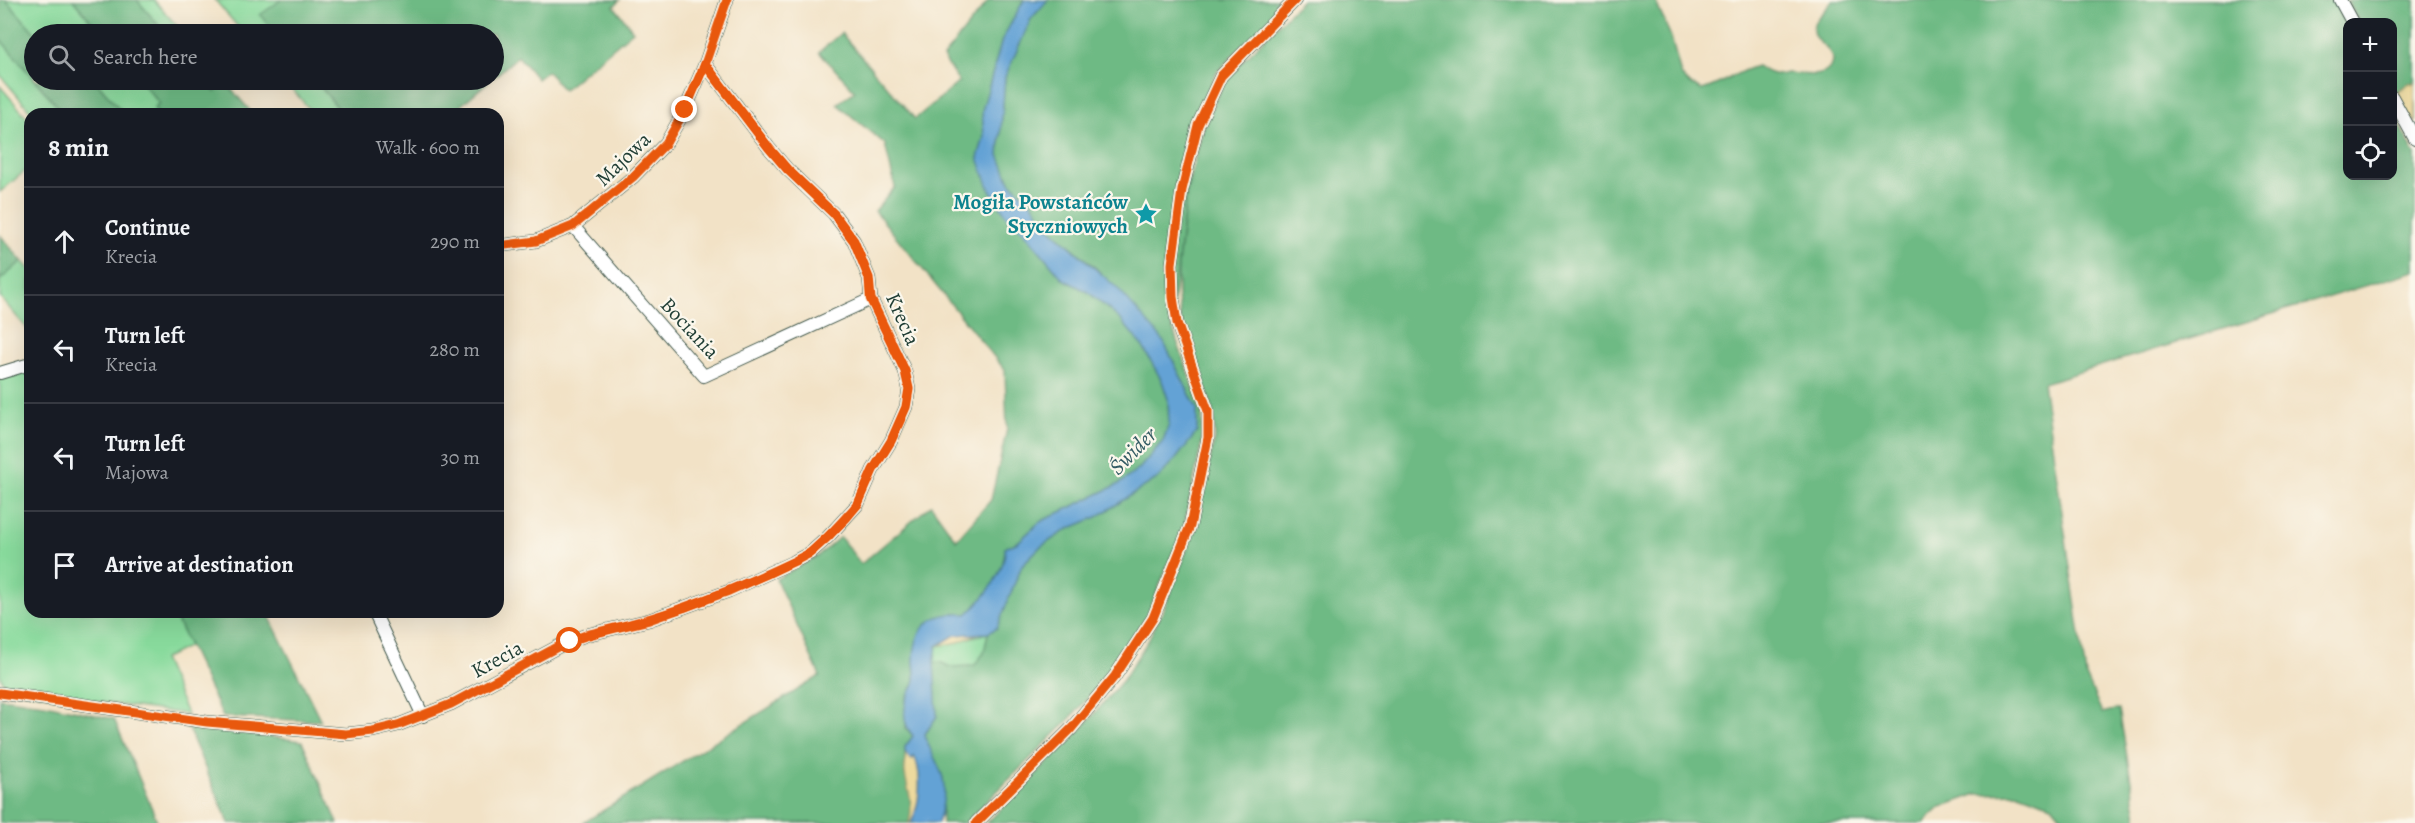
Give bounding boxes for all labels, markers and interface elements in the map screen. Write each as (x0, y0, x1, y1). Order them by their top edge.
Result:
map controls (2343, 18, 2397, 180)
button: + (2343, 18, 2397, 72)
search box (24, 24, 504, 90)
icon: search (45, 41, 78, 74)
text: Search here (93, 42, 198, 72)
button: − (2343, 72, 2397, 126)
route end (671, 96, 697, 122)
street label: Majowa (589, 126, 657, 192)
button: locate (2343, 126, 2397, 180)
text: 8 min (48, 130, 109, 165)
text: Walk · 600 m (376, 134, 480, 161)
place label: Mogiła Powstańców Styczniowych (953, 188, 1129, 240)
place icon: Mogiła Powstańców Styczniowych (1133, 201, 1159, 227)
text: Continue (105, 213, 190, 243)
icon: ahead (48, 225, 81, 258)
text: 290 m (430, 228, 480, 255)
text: Krecia (105, 243, 157, 270)
street label: Krecia (879, 288, 927, 350)
street label: Bociania (654, 291, 726, 365)
text: Turn left (105, 321, 185, 351)
icon: left (48, 333, 81, 366)
text: 280 m (430, 336, 480, 363)
text: Krecia (105, 351, 157, 378)
water label: Świder (1102, 419, 1165, 482)
text: Turn left (105, 429, 185, 459)
icon: left (48, 441, 81, 474)
text: 30 m (440, 444, 480, 471)
text: Majowa (105, 459, 169, 486)
icon: arrive (48, 549, 81, 582)
text: Arrive at destination (105, 550, 294, 580)
route start (556, 627, 582, 653)
street label: Krecia (466, 633, 528, 685)

